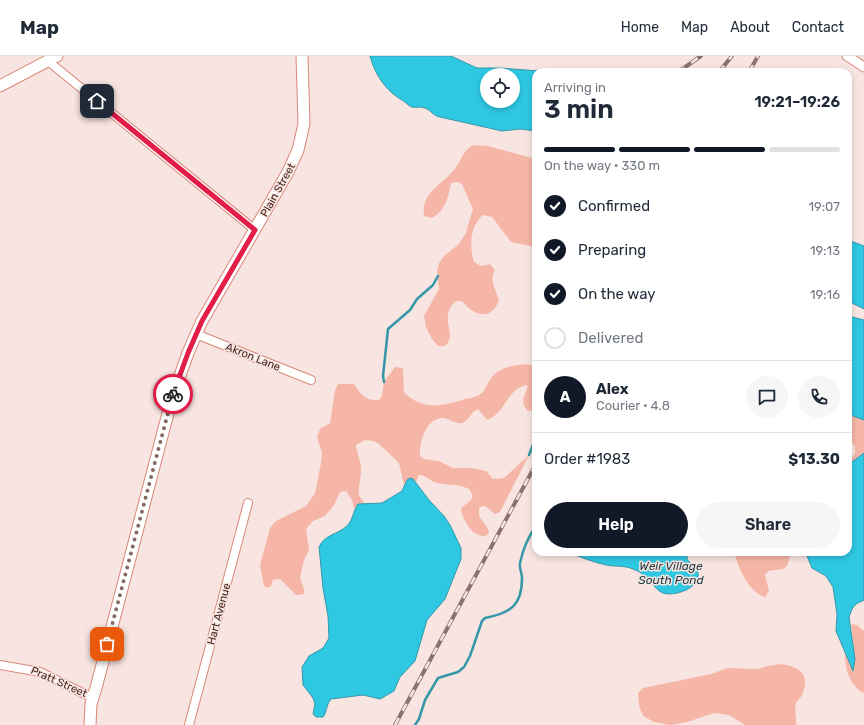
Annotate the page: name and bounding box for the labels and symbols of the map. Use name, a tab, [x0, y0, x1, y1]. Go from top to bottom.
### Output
pin	[80, 84, 114, 118]
street label: Plain Street	[258, 160, 298, 219]
street label: Akron Lane	[224, 340, 282, 374]
courier	[153, 374, 193, 414]
water label: Weir Village South Pond	[638, 559, 705, 587]
street label: Hart Avenue	[205, 582, 233, 646]
pin	[90, 627, 124, 661]
street label: Pratt Street	[29, 664, 90, 700]

